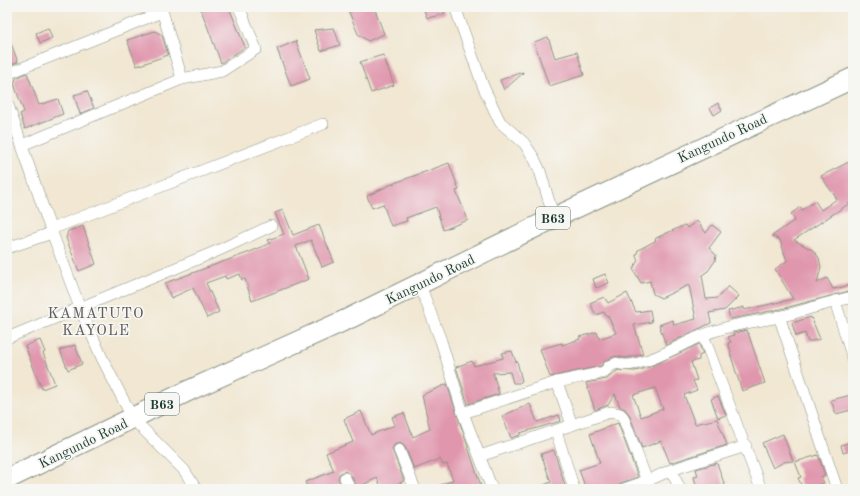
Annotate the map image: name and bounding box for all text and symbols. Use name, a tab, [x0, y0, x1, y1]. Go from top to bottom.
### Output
street label: Kangundo Road	[675, 112, 769, 166]
road number: B63	[536, 207, 570, 229]
street label: Kangundo Road	[384, 252, 477, 307]
district label: KAMATUTO KAYOLE	[47, 307, 145, 339]
road number: B63	[145, 393, 179, 415]
street label: Kangundo Road	[37, 416, 130, 471]

